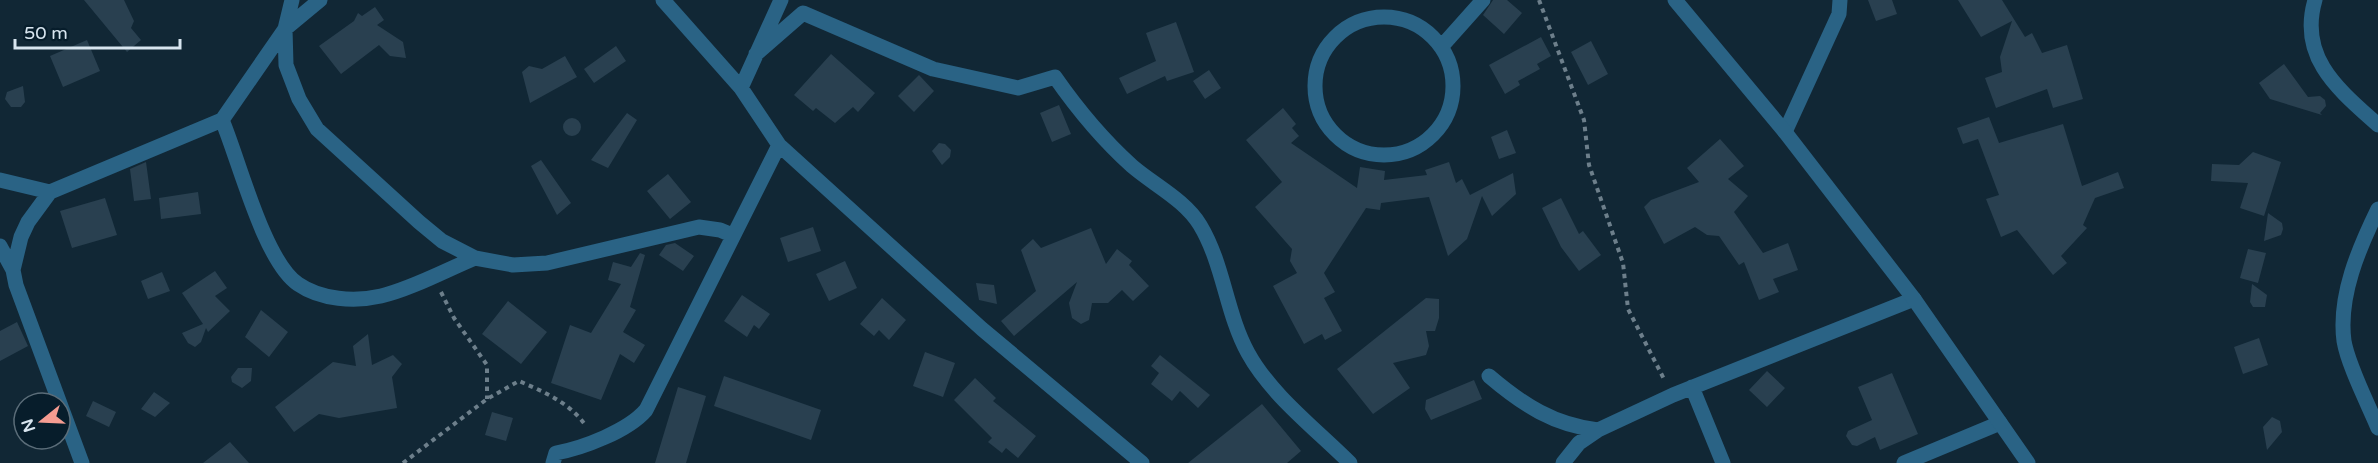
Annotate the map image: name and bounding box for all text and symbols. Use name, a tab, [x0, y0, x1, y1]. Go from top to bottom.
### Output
scale bar	[15, 12, 180, 50]
text: 50 m	[24, 22, 68, 44]
north arrow	[12, 391, 72, 451]
text: N	[17, 416, 40, 435]

